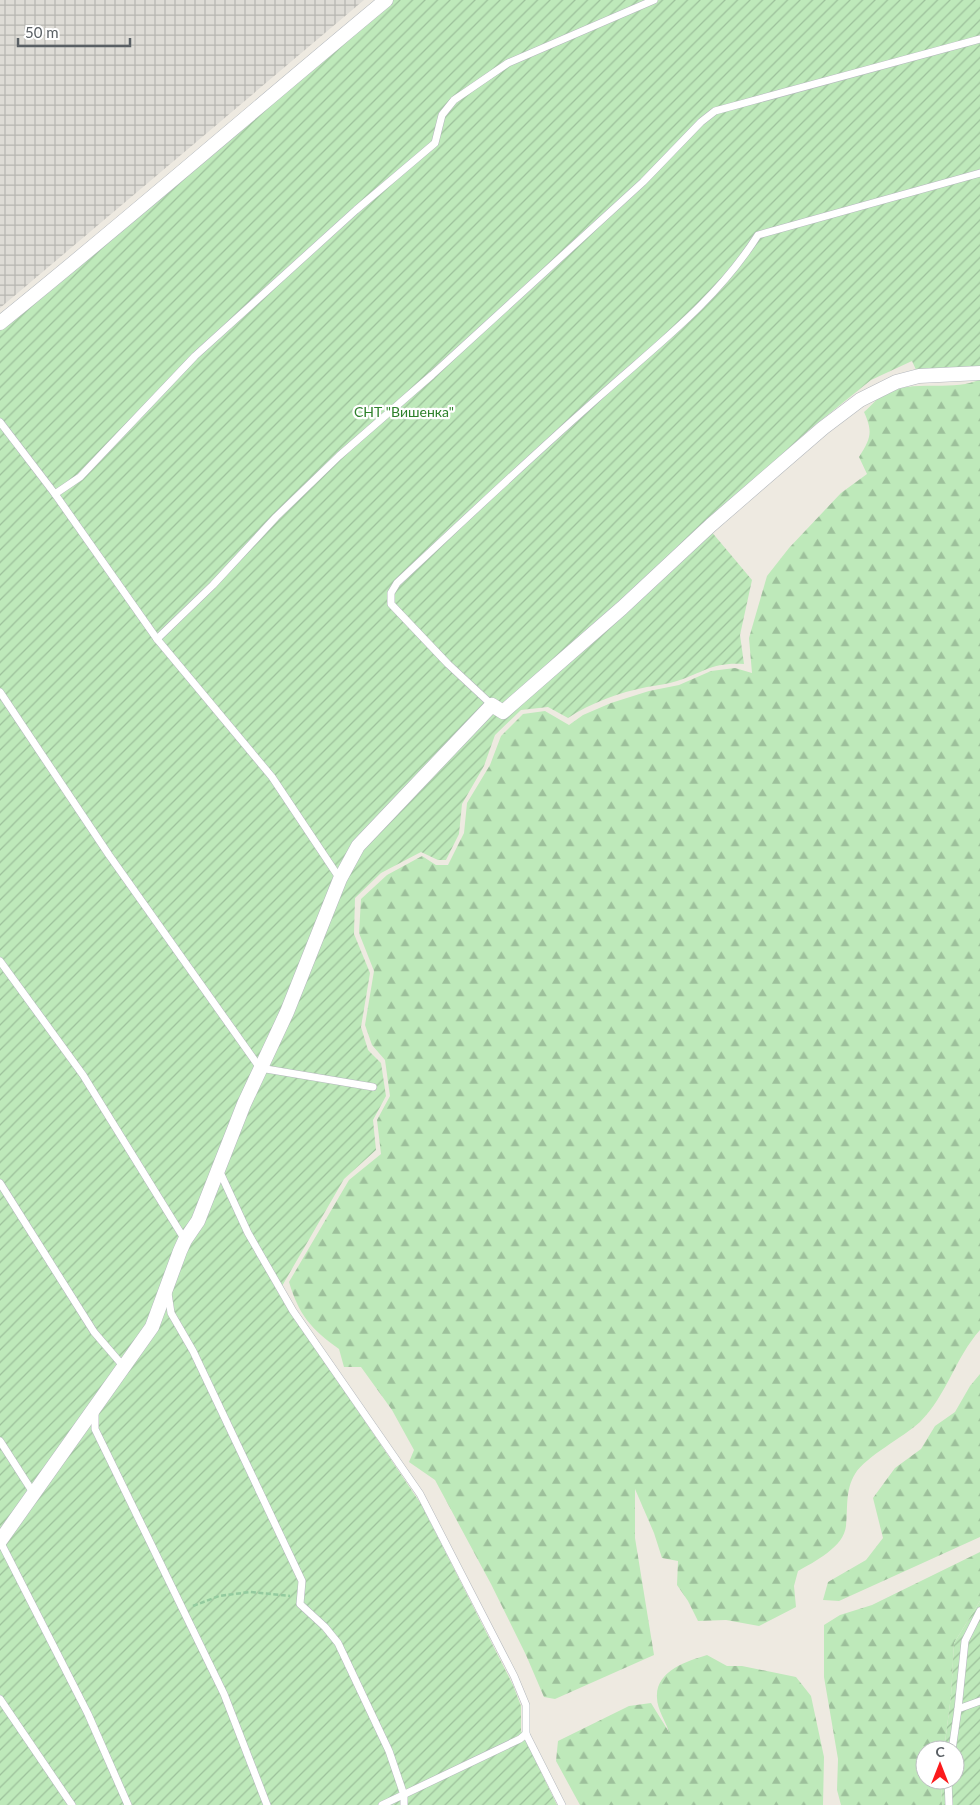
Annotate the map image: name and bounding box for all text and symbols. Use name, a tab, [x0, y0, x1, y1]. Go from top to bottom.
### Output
scale bar	[18, 15, 130, 47]
text: 50 m	[25, 23, 59, 41]
park label: СНТ "Вишенка"	[354, 403, 454, 420]
north arrow	[915, 1740, 965, 1790]
text: С	[935, 1743, 945, 1760]

